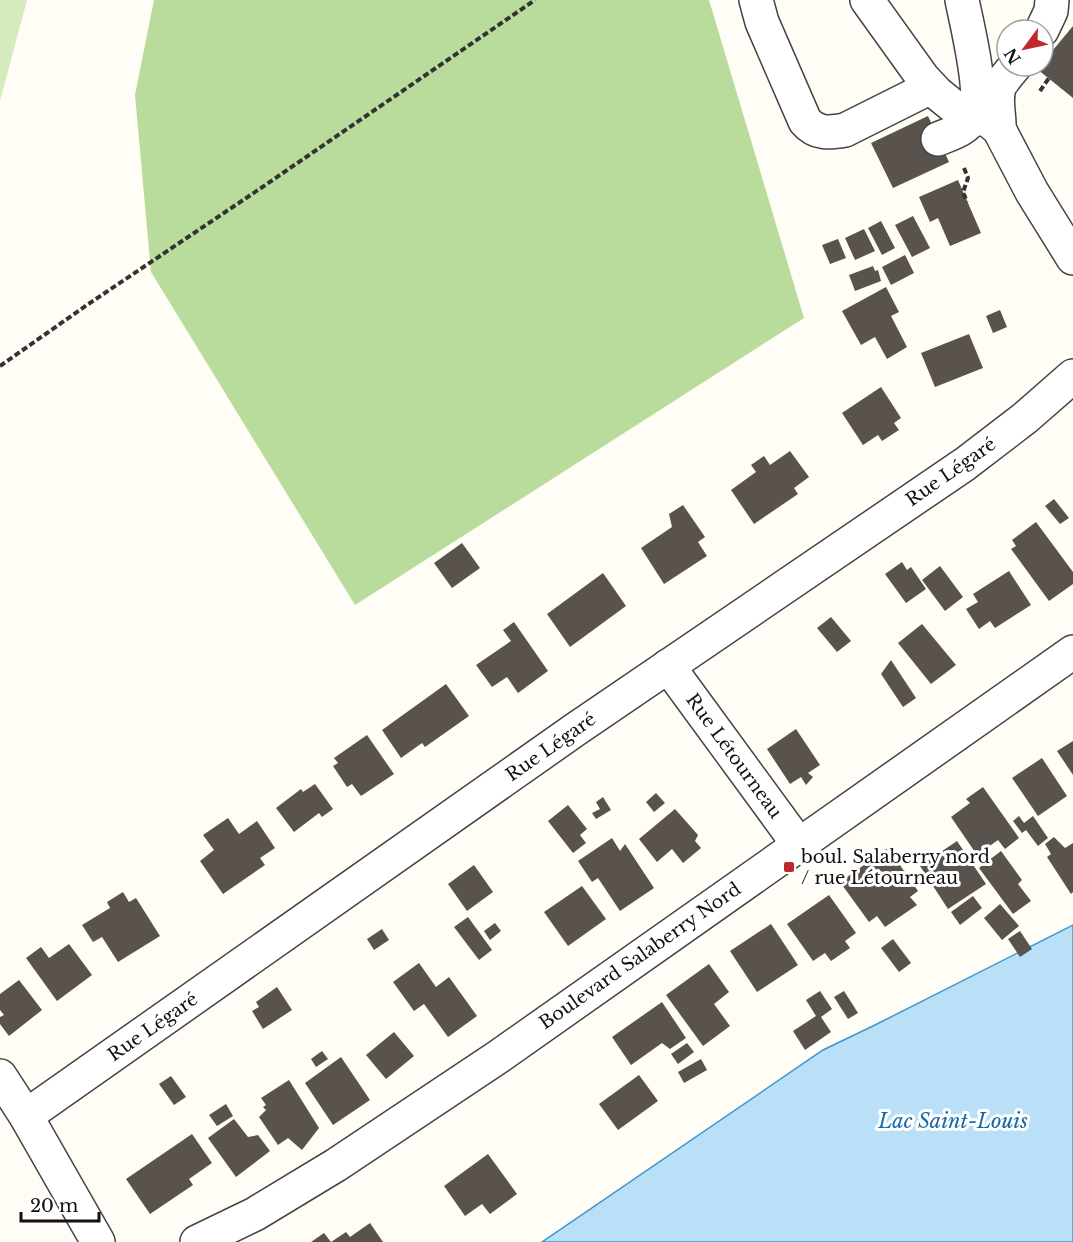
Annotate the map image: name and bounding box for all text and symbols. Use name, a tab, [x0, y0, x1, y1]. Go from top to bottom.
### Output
north arrow	[995, 18, 1055, 78]
text: N	[1000, 44, 1025, 68]
street label: Rue Légaré	[902, 433, 1000, 511]
street label: Rue Létourneau	[681, 689, 787, 823]
street label: Rue Légaré	[502, 708, 600, 786]
place label: boul. Salaberry nord / rue Létourneau	[800, 846, 990, 889]
marker: boul. Salaberry nord / rue Létourneau	[782, 860, 796, 874]
street label: Boulevard Salaberry Nord	[535, 878, 745, 1034]
street label: Rue Légaré	[104, 988, 202, 1066]
water label: Lac Saint-Louis	[877, 1109, 1028, 1133]
scale bar	[21, 1185, 99, 1223]
text: 20 m	[30, 1195, 78, 1217]

